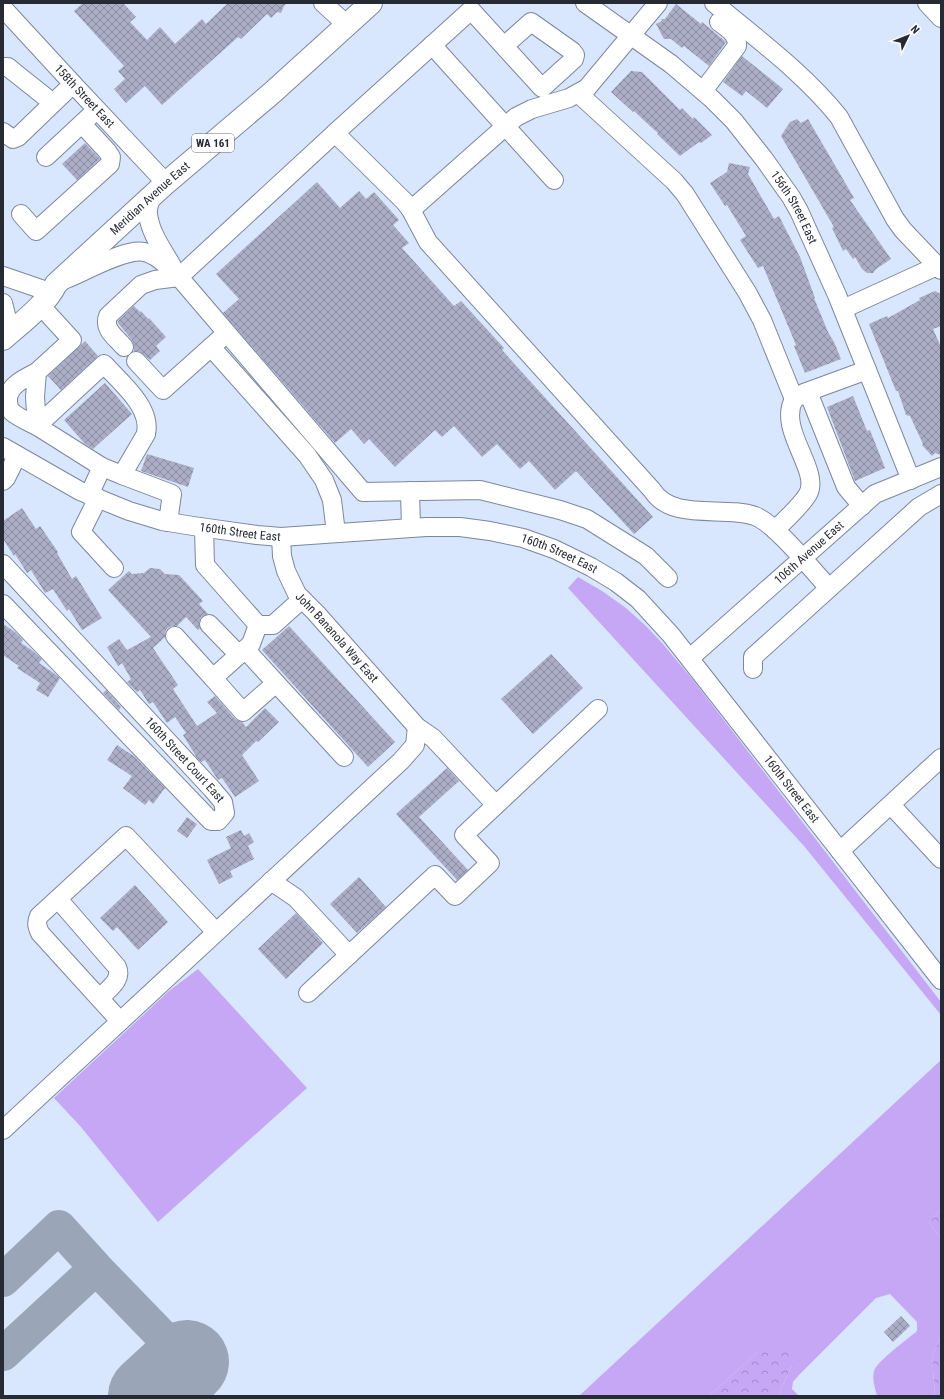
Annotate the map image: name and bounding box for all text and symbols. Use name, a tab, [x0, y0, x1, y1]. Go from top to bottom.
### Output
north arrow	[888, 16, 928, 56]
text: N	[908, 23, 922, 37]
street label: 158th Street East	[51, 62, 118, 131]
road number: WA 161	[192, 134, 234, 152]
street label: Meridian Avenue East	[107, 159, 193, 238]
street label: 156th Street East	[768, 168, 820, 246]
street label: 106th Avenue East	[771, 518, 847, 587]
street label: 160th Street East	[199, 520, 282, 544]
street label: 160th Street East	[519, 531, 600, 576]
street label: John Bananola Way East	[293, 590, 381, 686]
street label: 160th Street Court East	[142, 714, 227, 805]
street label: 160th Street East	[761, 753, 822, 826]

